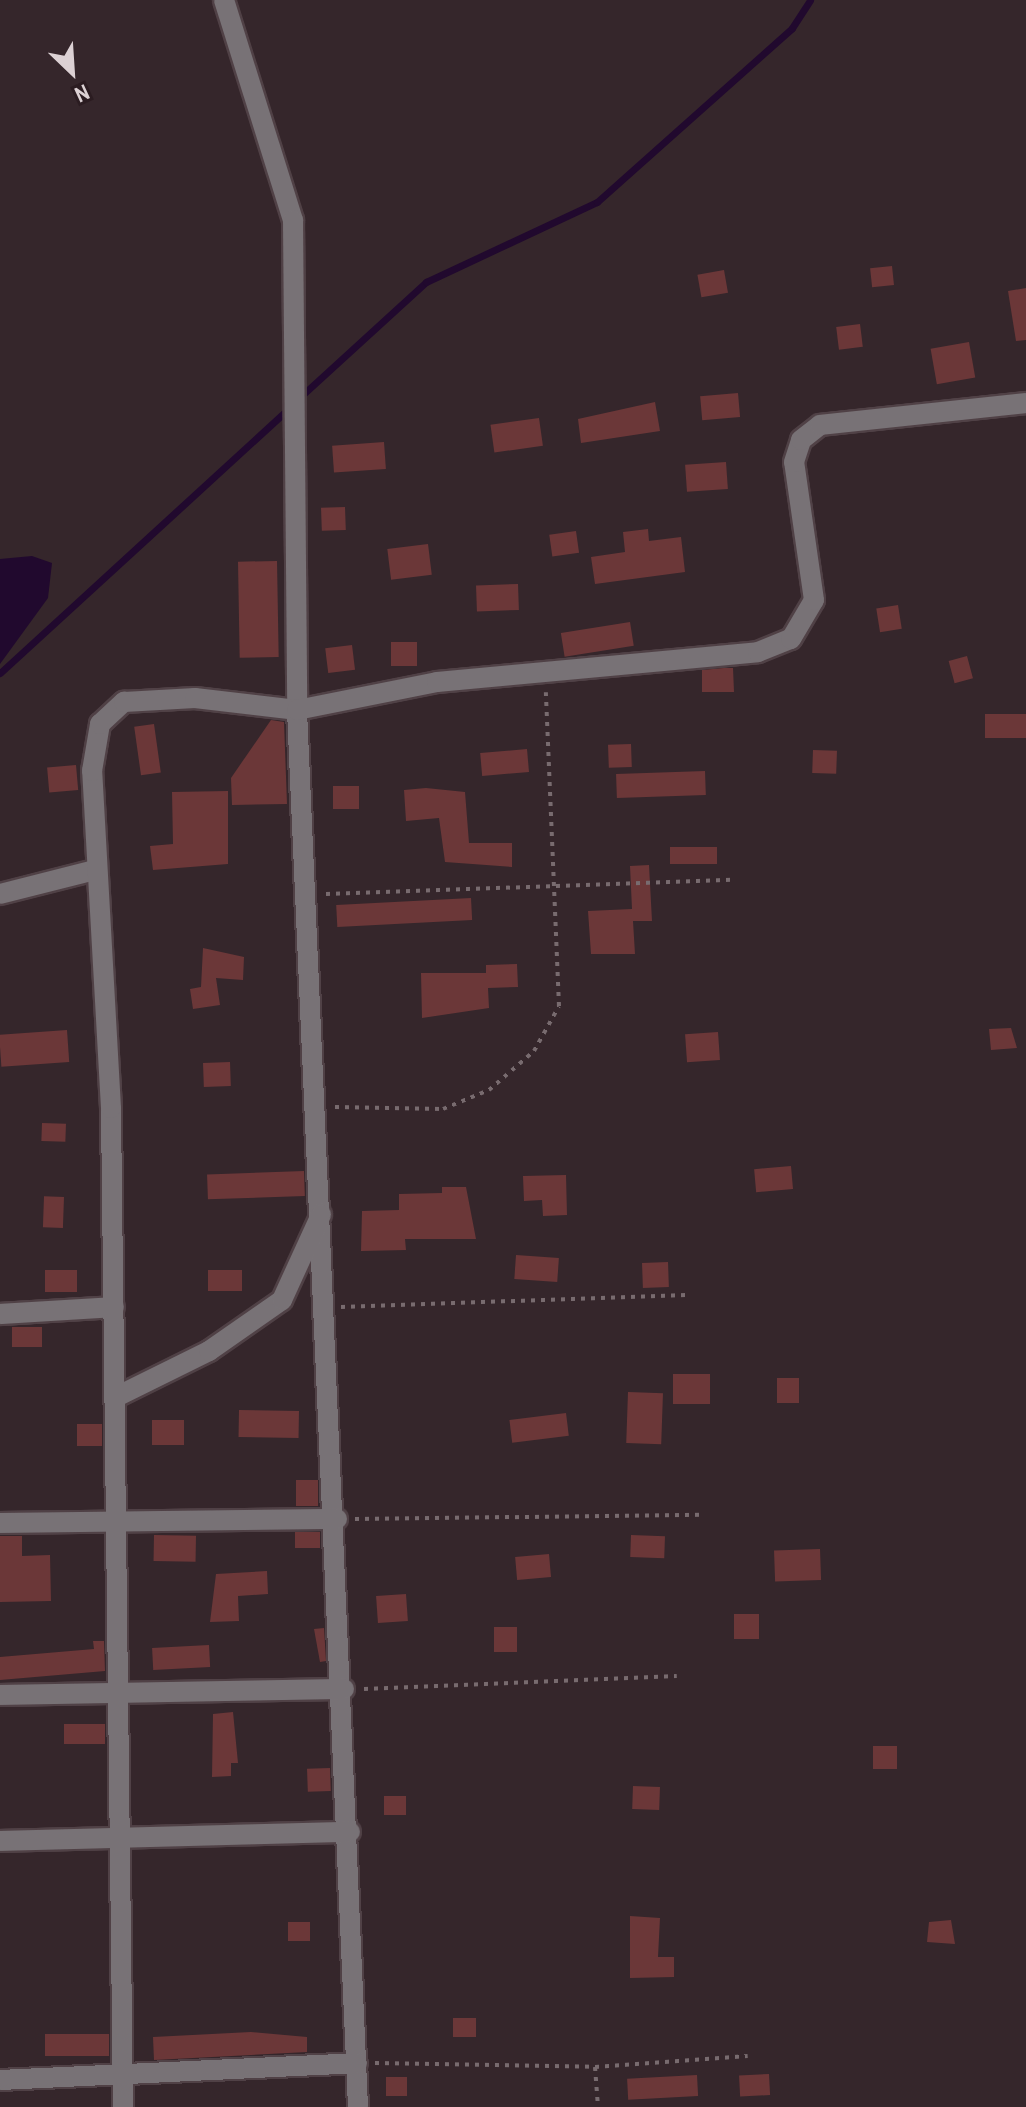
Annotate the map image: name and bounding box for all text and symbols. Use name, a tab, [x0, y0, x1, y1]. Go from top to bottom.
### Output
north arrow	[32, 32, 112, 112]
text: N	[70, 77, 94, 110]

